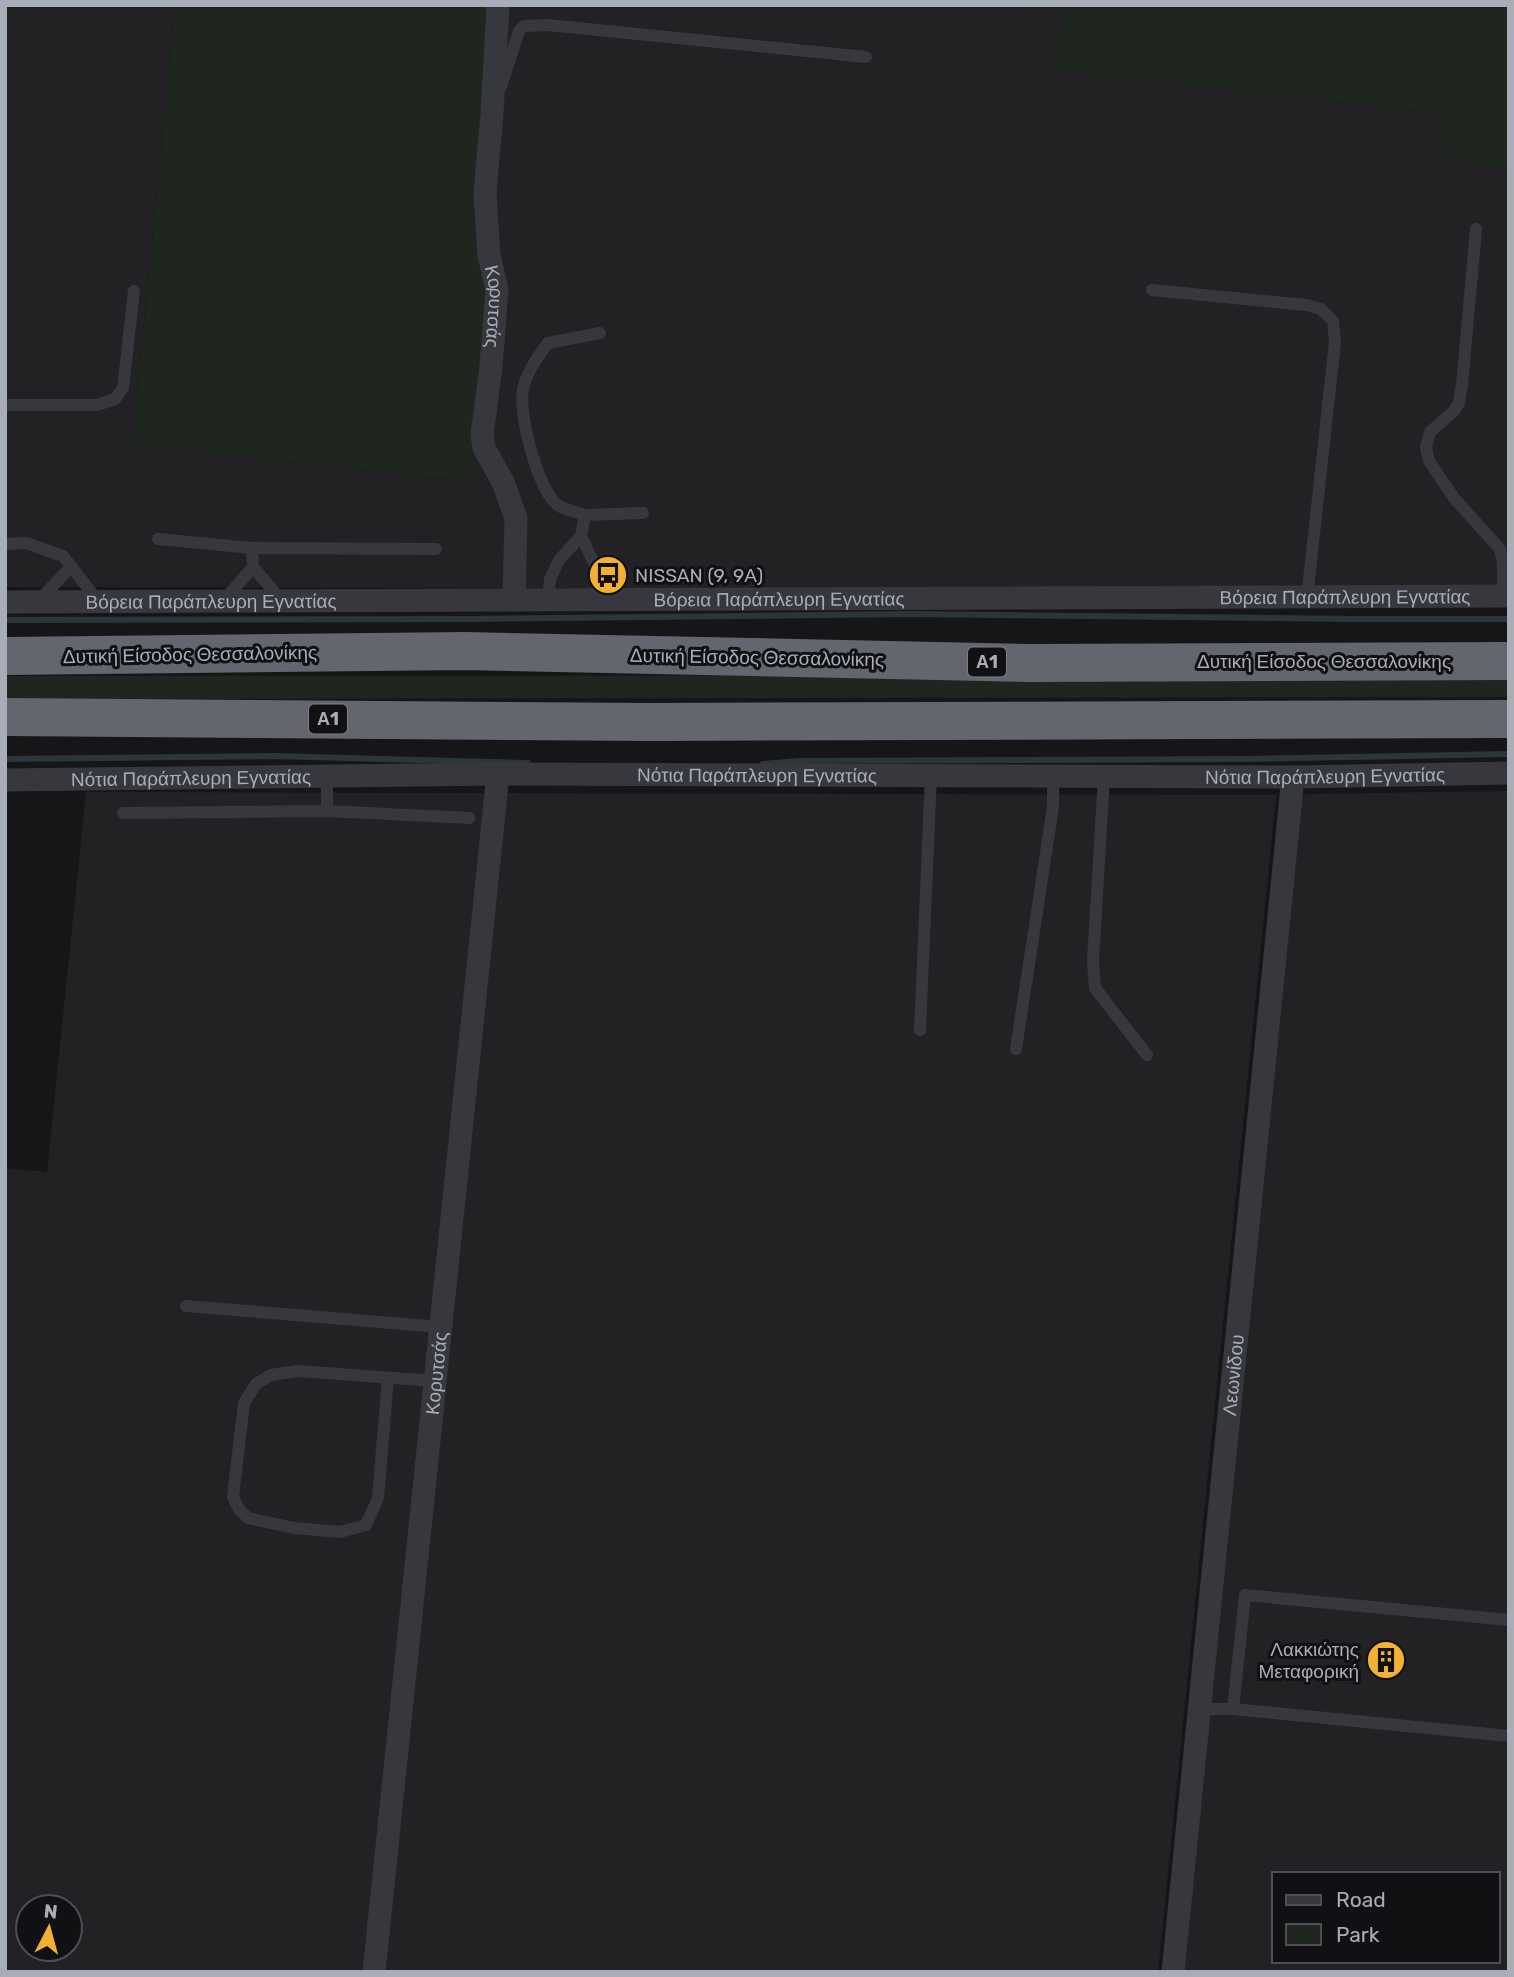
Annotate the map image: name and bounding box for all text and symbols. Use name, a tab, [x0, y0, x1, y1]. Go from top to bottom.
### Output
street label: Κορυτσάς	[480, 263, 508, 349]
bus stop icon: NISSAN (9, 9Α)	[587, 554, 629, 596]
place label: NISSAN (9, 9Α)	[635, 564, 763, 587]
street label: Βόρεια Παράπλευρη Εγνατίας	[1219, 585, 1471, 609]
street label: Βόρεια Παράπλευρη Εγνατίας	[653, 587, 905, 611]
street label: Βόρεια Παράπλευρη Εγνατίας	[85, 590, 337, 614]
street label: Δυτική Είσοδος Θεσσαλονίκης	[63, 641, 317, 668]
street label: Δυτική Είσοδος Θεσσαλονίκης	[630, 644, 884, 671]
road number: Α1	[968, 648, 1006, 676]
street label: Δυτική Είσοδος Θεσσαλονίκης	[1197, 650, 1451, 673]
road number: Α1	[309, 704, 347, 734]
street label: Νότια Παράπλευρη Εγνατίας	[1205, 763, 1445, 789]
street label: Νότια Παράπλευρη Εγνατίας	[637, 764, 877, 787]
street label: Νότια Παράπλευρη Εγνατίας	[71, 765, 311, 791]
street label: Κορυτσάς	[421, 1331, 452, 1416]
street label: Λεωνίδου	[1218, 1333, 1249, 1417]
place label: Λακκιώτης Μεταφορική	[1258, 1638, 1359, 1683]
building icon: Λακκιώτης Μεταφορική	[1365, 1639, 1407, 1681]
legend	[1272, 1872, 1500, 1963]
text: Road	[1336, 1887, 1386, 1912]
north arrow	[14, 1893, 84, 1963]
text: N	[43, 1899, 59, 1924]
text: Park	[1336, 1922, 1380, 1947]

